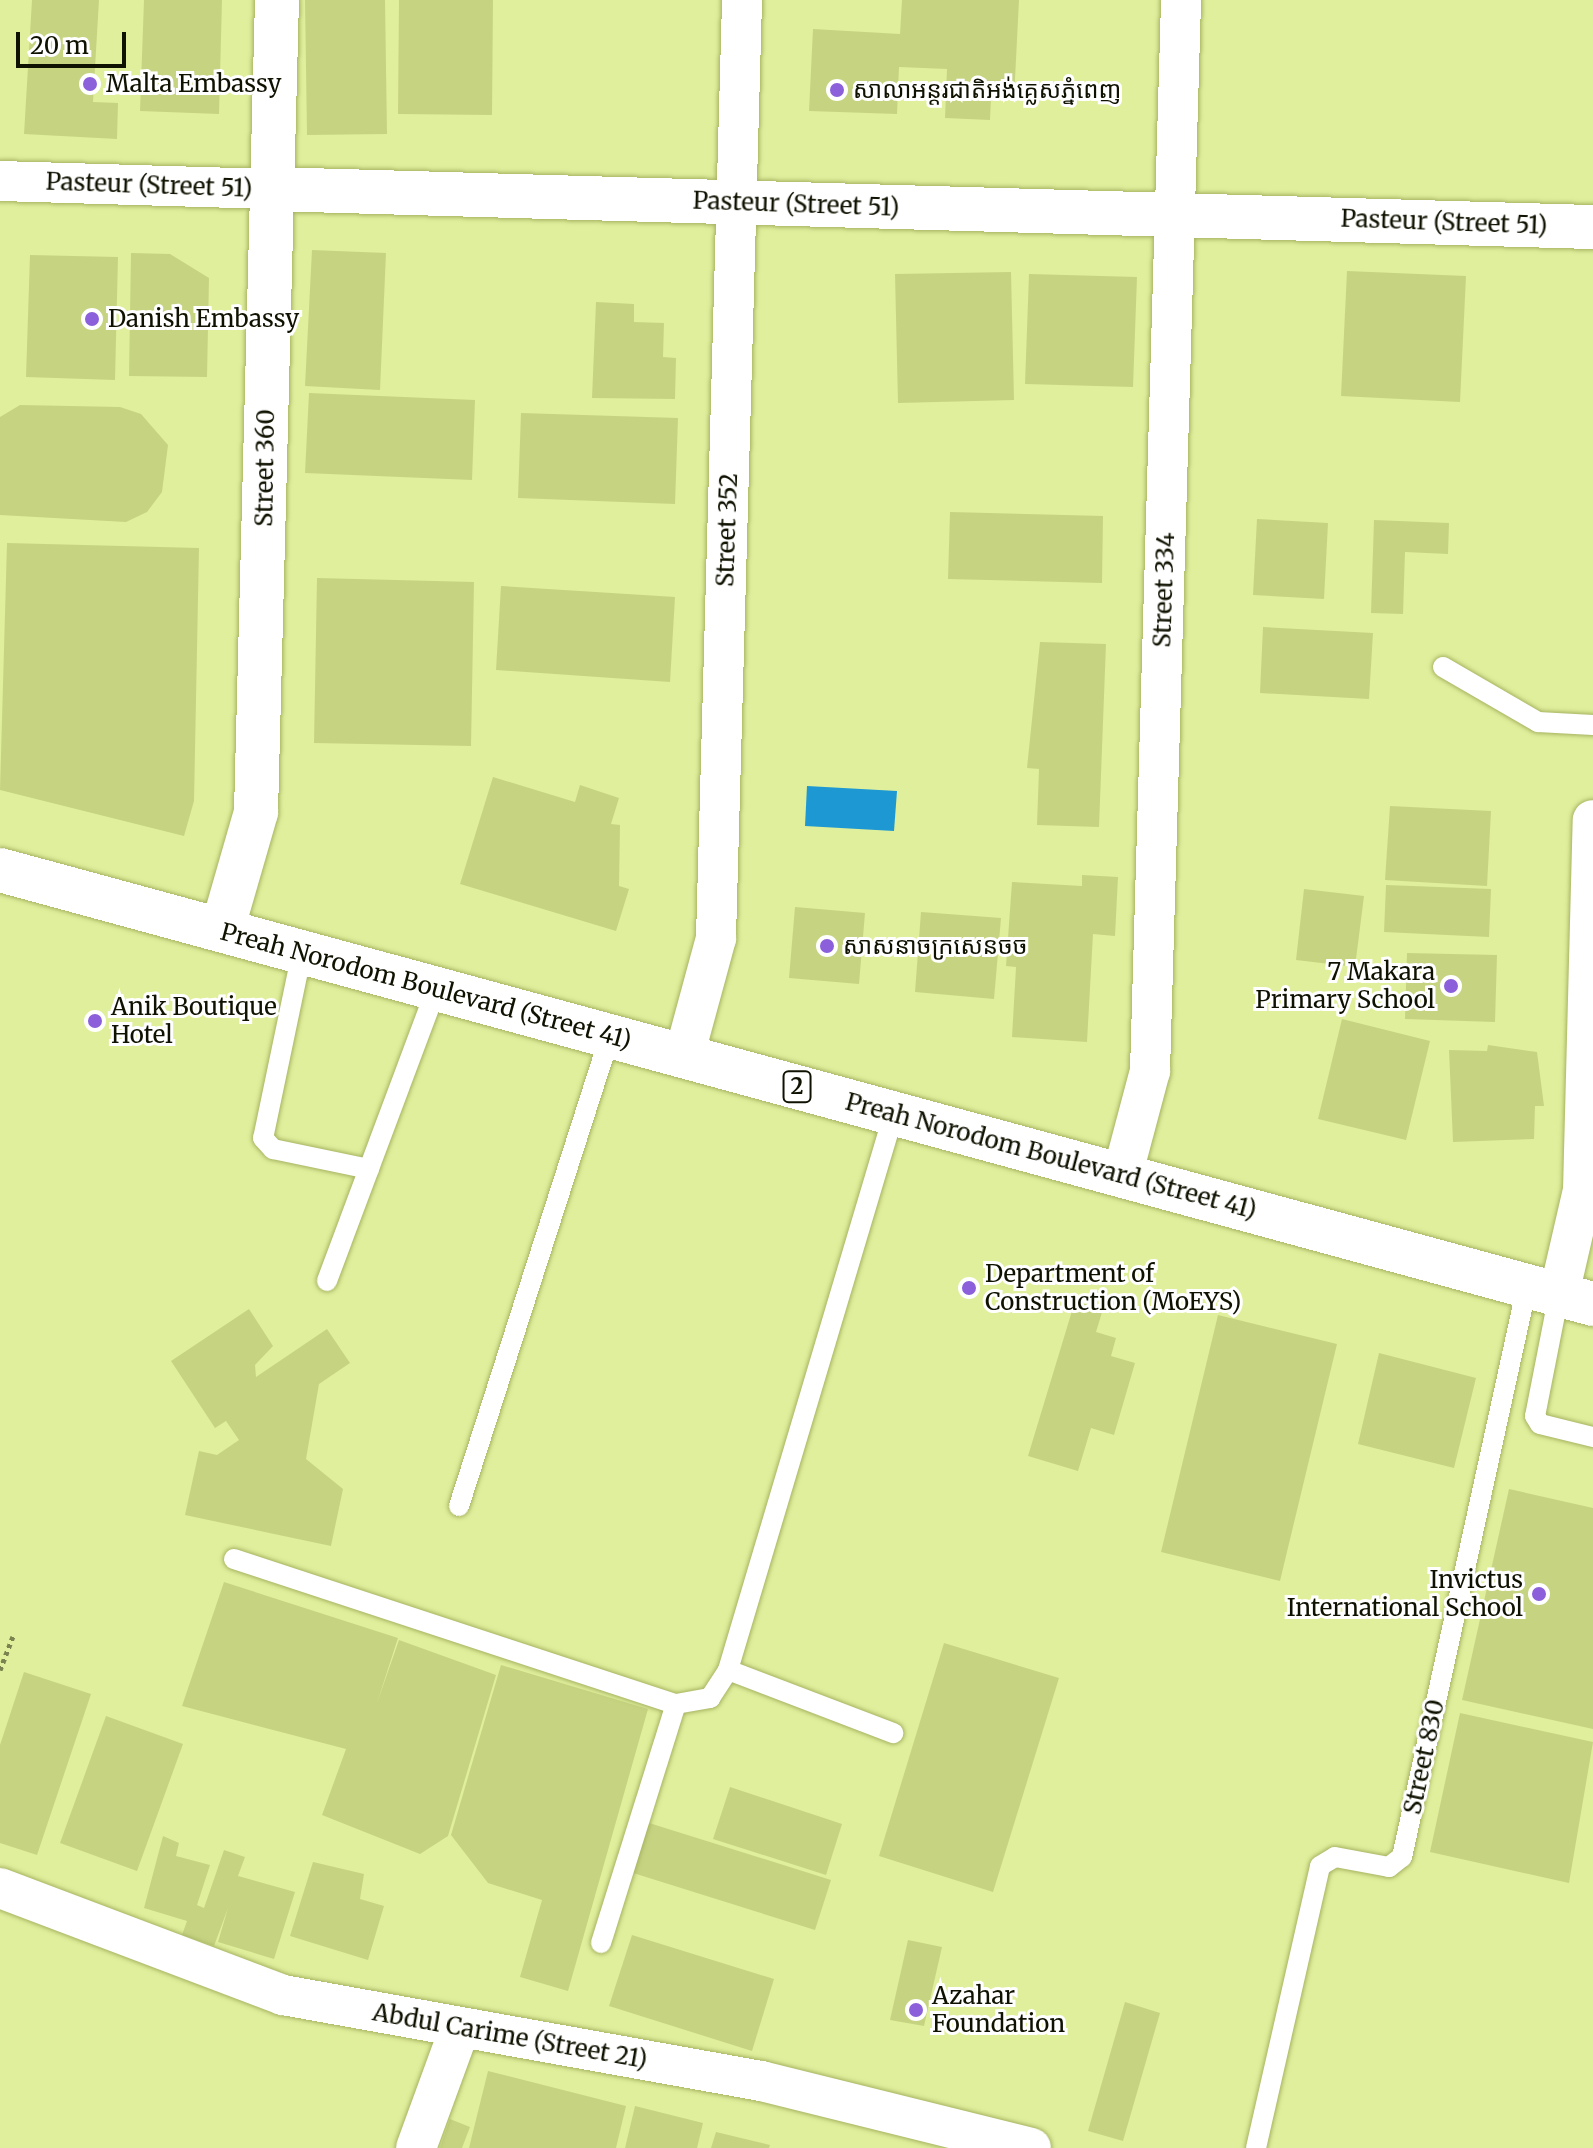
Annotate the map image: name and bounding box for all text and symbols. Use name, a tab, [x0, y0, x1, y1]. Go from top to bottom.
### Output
scale bar	[20, 16, 130, 66]
text: 20 m	[30, 30, 89, 61]
place label: Malta Embassy	[106, 70, 282, 98]
marker: Malta Embassy	[81, 75, 99, 93]
place label: សាលាអន្តរជាតិអង់គ្លេសភ្នំពេញ	[853, 76, 1121, 104]
marker: សាលាអន្តរជាតិអង់គ្លេសភ្នំពេញ	[828, 81, 846, 99]
street label: Pasteur (Street 51)	[45, 167, 253, 203]
street label: Pasteur (Street 51)	[692, 186, 900, 222]
street label: Pasteur (Street 51)	[1340, 204, 1548, 240]
place label: Danish Embassy	[108, 305, 299, 333]
marker: Danish Embassy	[83, 310, 101, 328]
street label: Street 360	[250, 409, 280, 527]
street label: Street 352	[711, 473, 743, 587]
street label: Street 334	[1148, 532, 1180, 648]
street label: Preah Norodom Boulevard (Street 41)	[217, 917, 635, 1055]
place label: សាសនាចក្រសេនចច	[843, 932, 1027, 960]
marker: សាសនាចក្រសេនចច	[818, 937, 836, 955]
place label: 7 Makara Primary School	[1255, 958, 1435, 1014]
marker: 7 Makara Primary School	[1442, 977, 1460, 995]
place label: Anik Boutique Hotel	[111, 993, 277, 1049]
marker: Anik Boutique Hotel	[86, 1012, 104, 1030]
road number: 2	[781, 1069, 813, 1105]
street label: Preah Norodom Boulevard (Street 41)	[842, 1087, 1260, 1225]
place label: Department of Construction (MoEYS)	[985, 1260, 1241, 1316]
marker: Department of Construction (MoEYS)	[960, 1279, 978, 1297]
place label: Invictus International School	[1287, 1566, 1523, 1622]
marker: Invictus International School	[1530, 1585, 1548, 1603]
street label: Street 830	[1398, 1697, 1450, 1817]
place label: Azahar Foundation	[932, 1982, 1065, 2038]
street label: Abdul Carime (Street 21)	[370, 1998, 650, 2074]
marker: Azahar Foundation	[907, 2001, 925, 2019]

